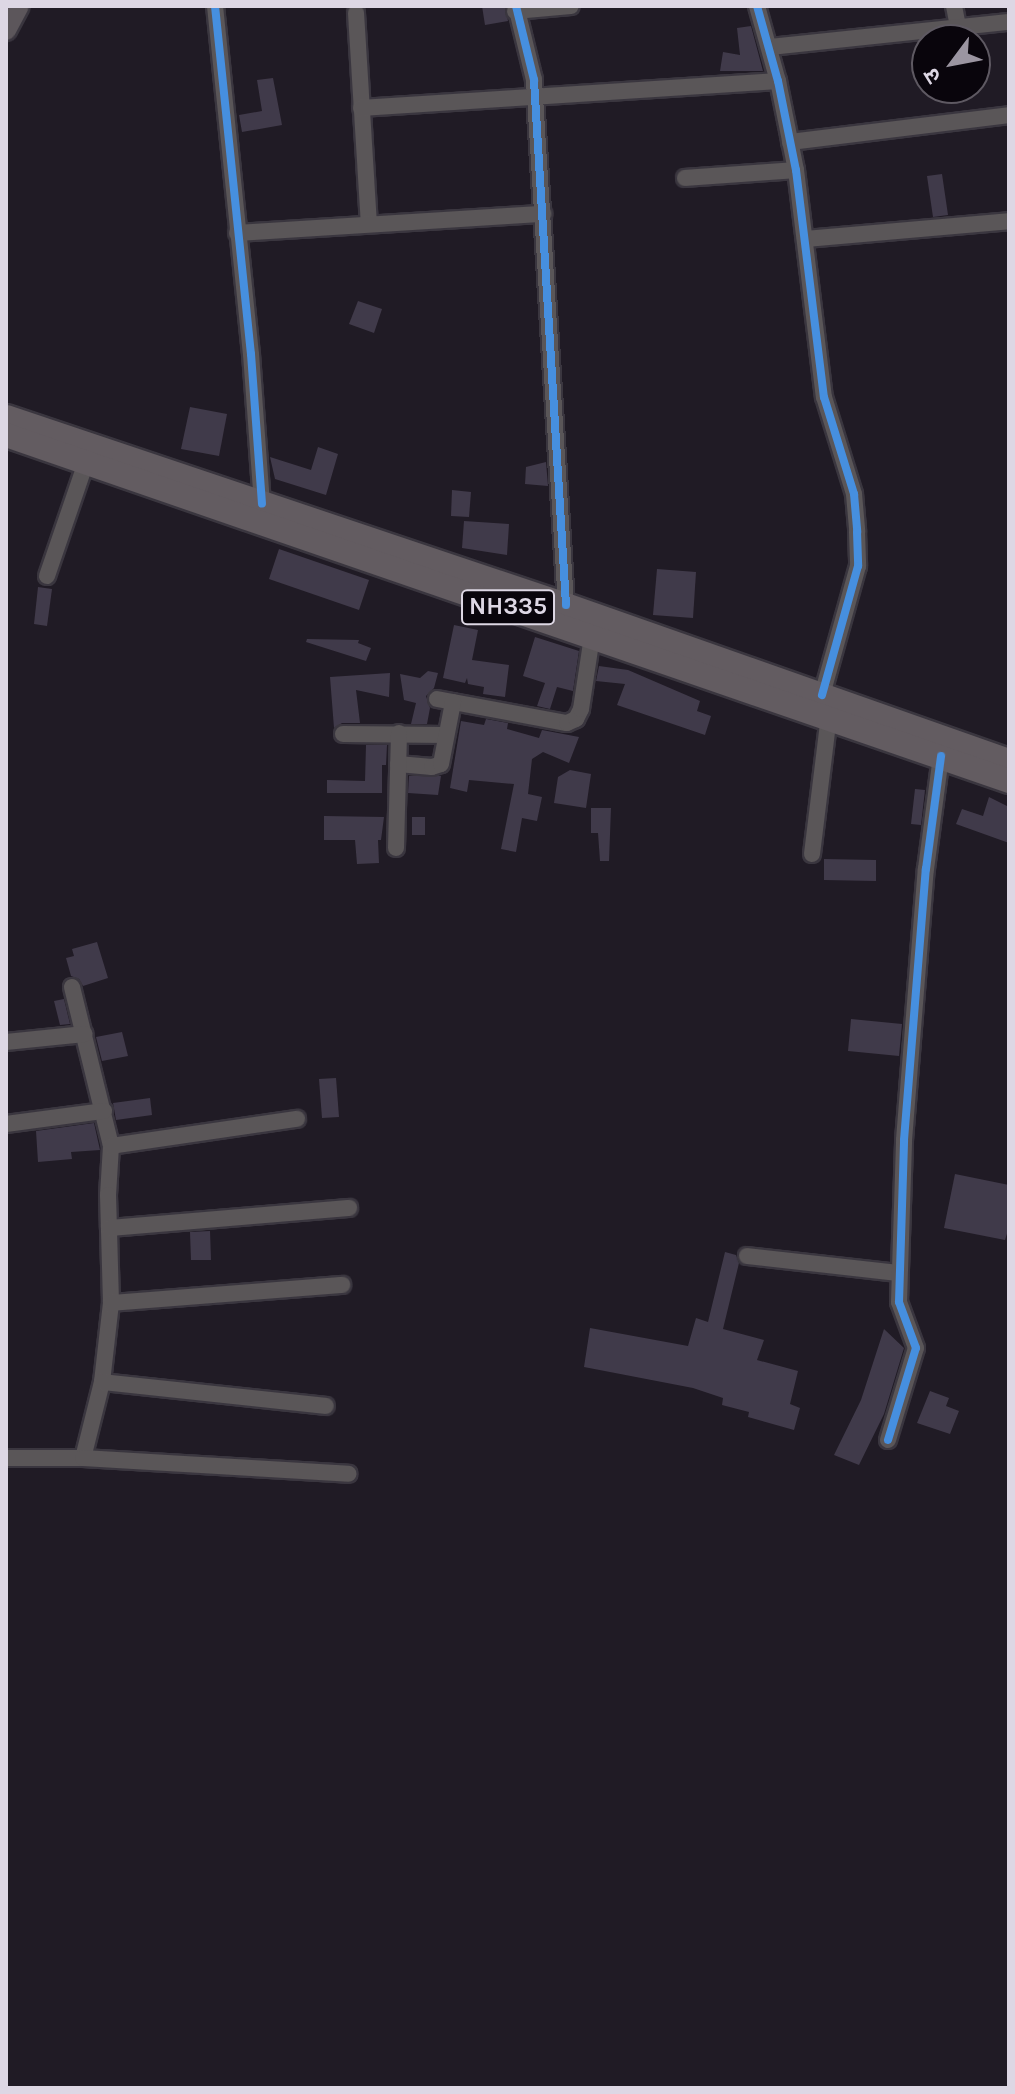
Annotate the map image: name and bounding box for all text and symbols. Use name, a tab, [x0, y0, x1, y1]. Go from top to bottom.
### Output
north arrow	[911, 24, 991, 104]
text: उ	[918, 63, 947, 88]
road number: NH335	[460, 587, 556, 627]

